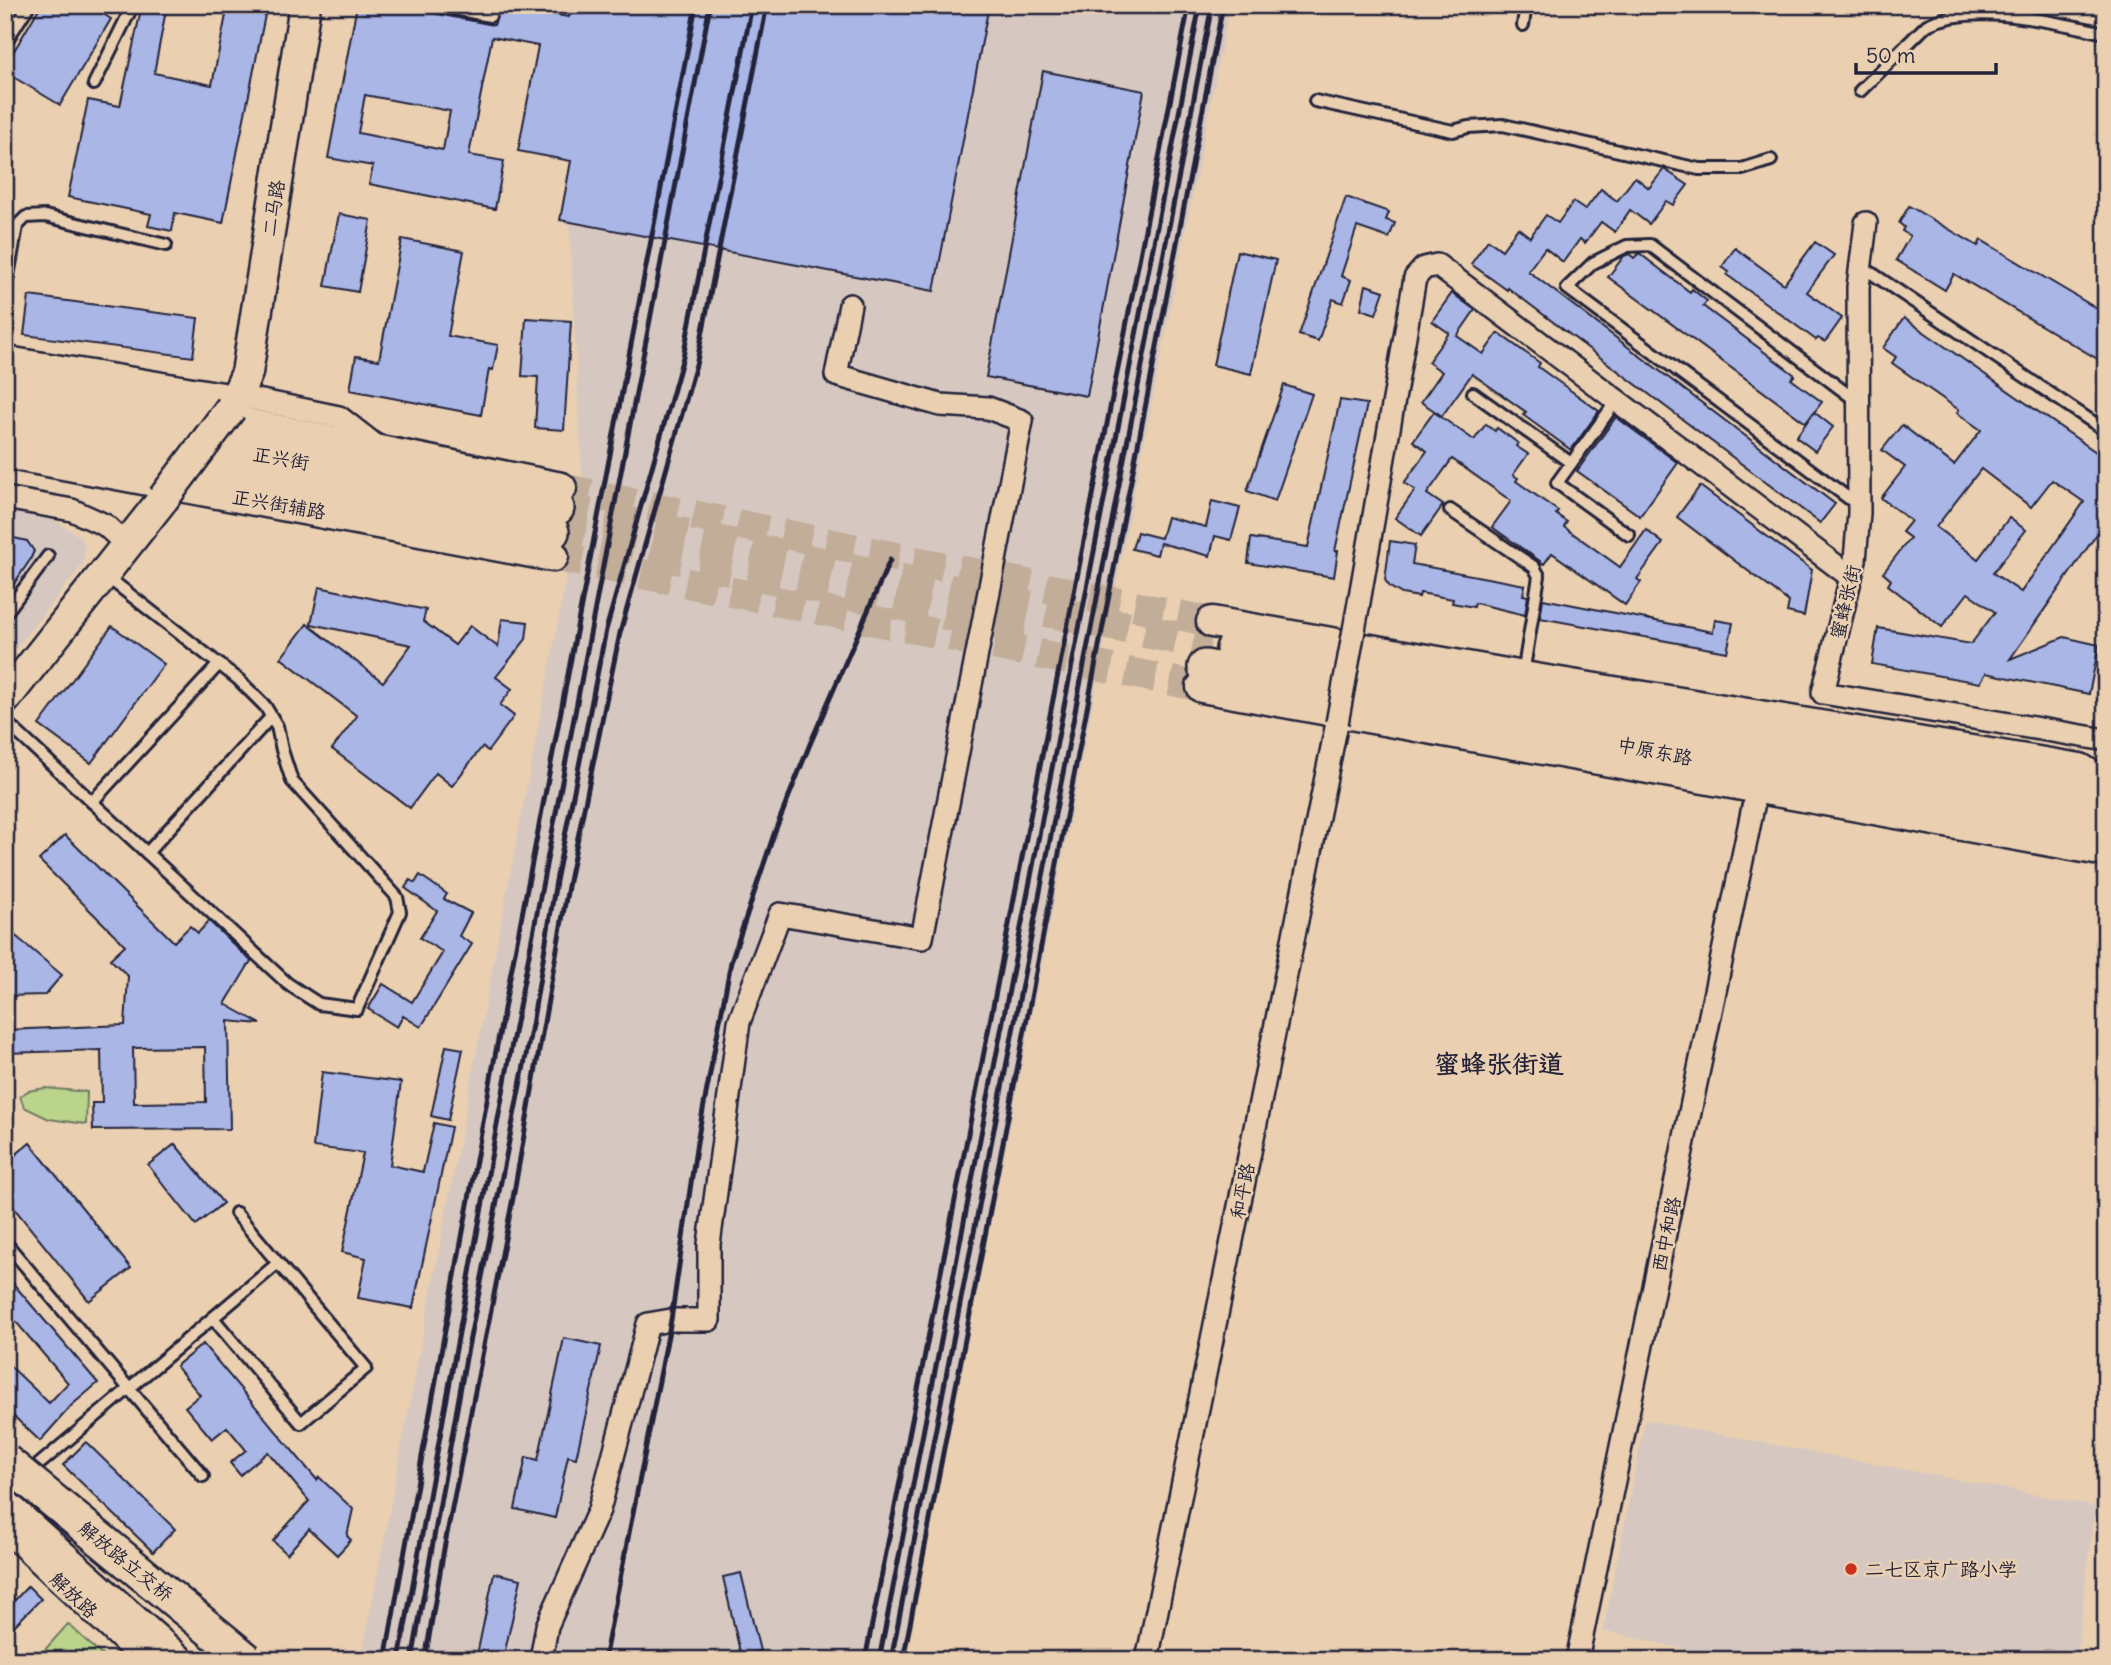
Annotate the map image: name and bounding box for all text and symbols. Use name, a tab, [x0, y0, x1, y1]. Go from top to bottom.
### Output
scale bar	[1856, 32, 1996, 76]
text: 50 m	[1866, 42, 1915, 69]
street label: 二马路	[257, 178, 289, 238]
street label: 正兴街	[251, 441, 311, 475]
street label: 正兴街辅路	[230, 484, 328, 524]
street label: 蜜蜂张街	[1825, 562, 1865, 642]
street label: 中原东路	[1615, 732, 1695, 770]
district label: 蜜蜂张街道	[1434, 1047, 1564, 1080]
street label: 和平路	[1225, 1161, 1259, 1221]
street label: 西中和路	[1646, 1194, 1686, 1274]
street label: 解放路立交桥	[75, 1516, 177, 1606]
place label: 二七区京广路小学	[1865, 1557, 2017, 1581]
marker: 二七区京广路小学	[1843, 1561, 1859, 1577]
street label: 解放路	[45, 1567, 103, 1623]

